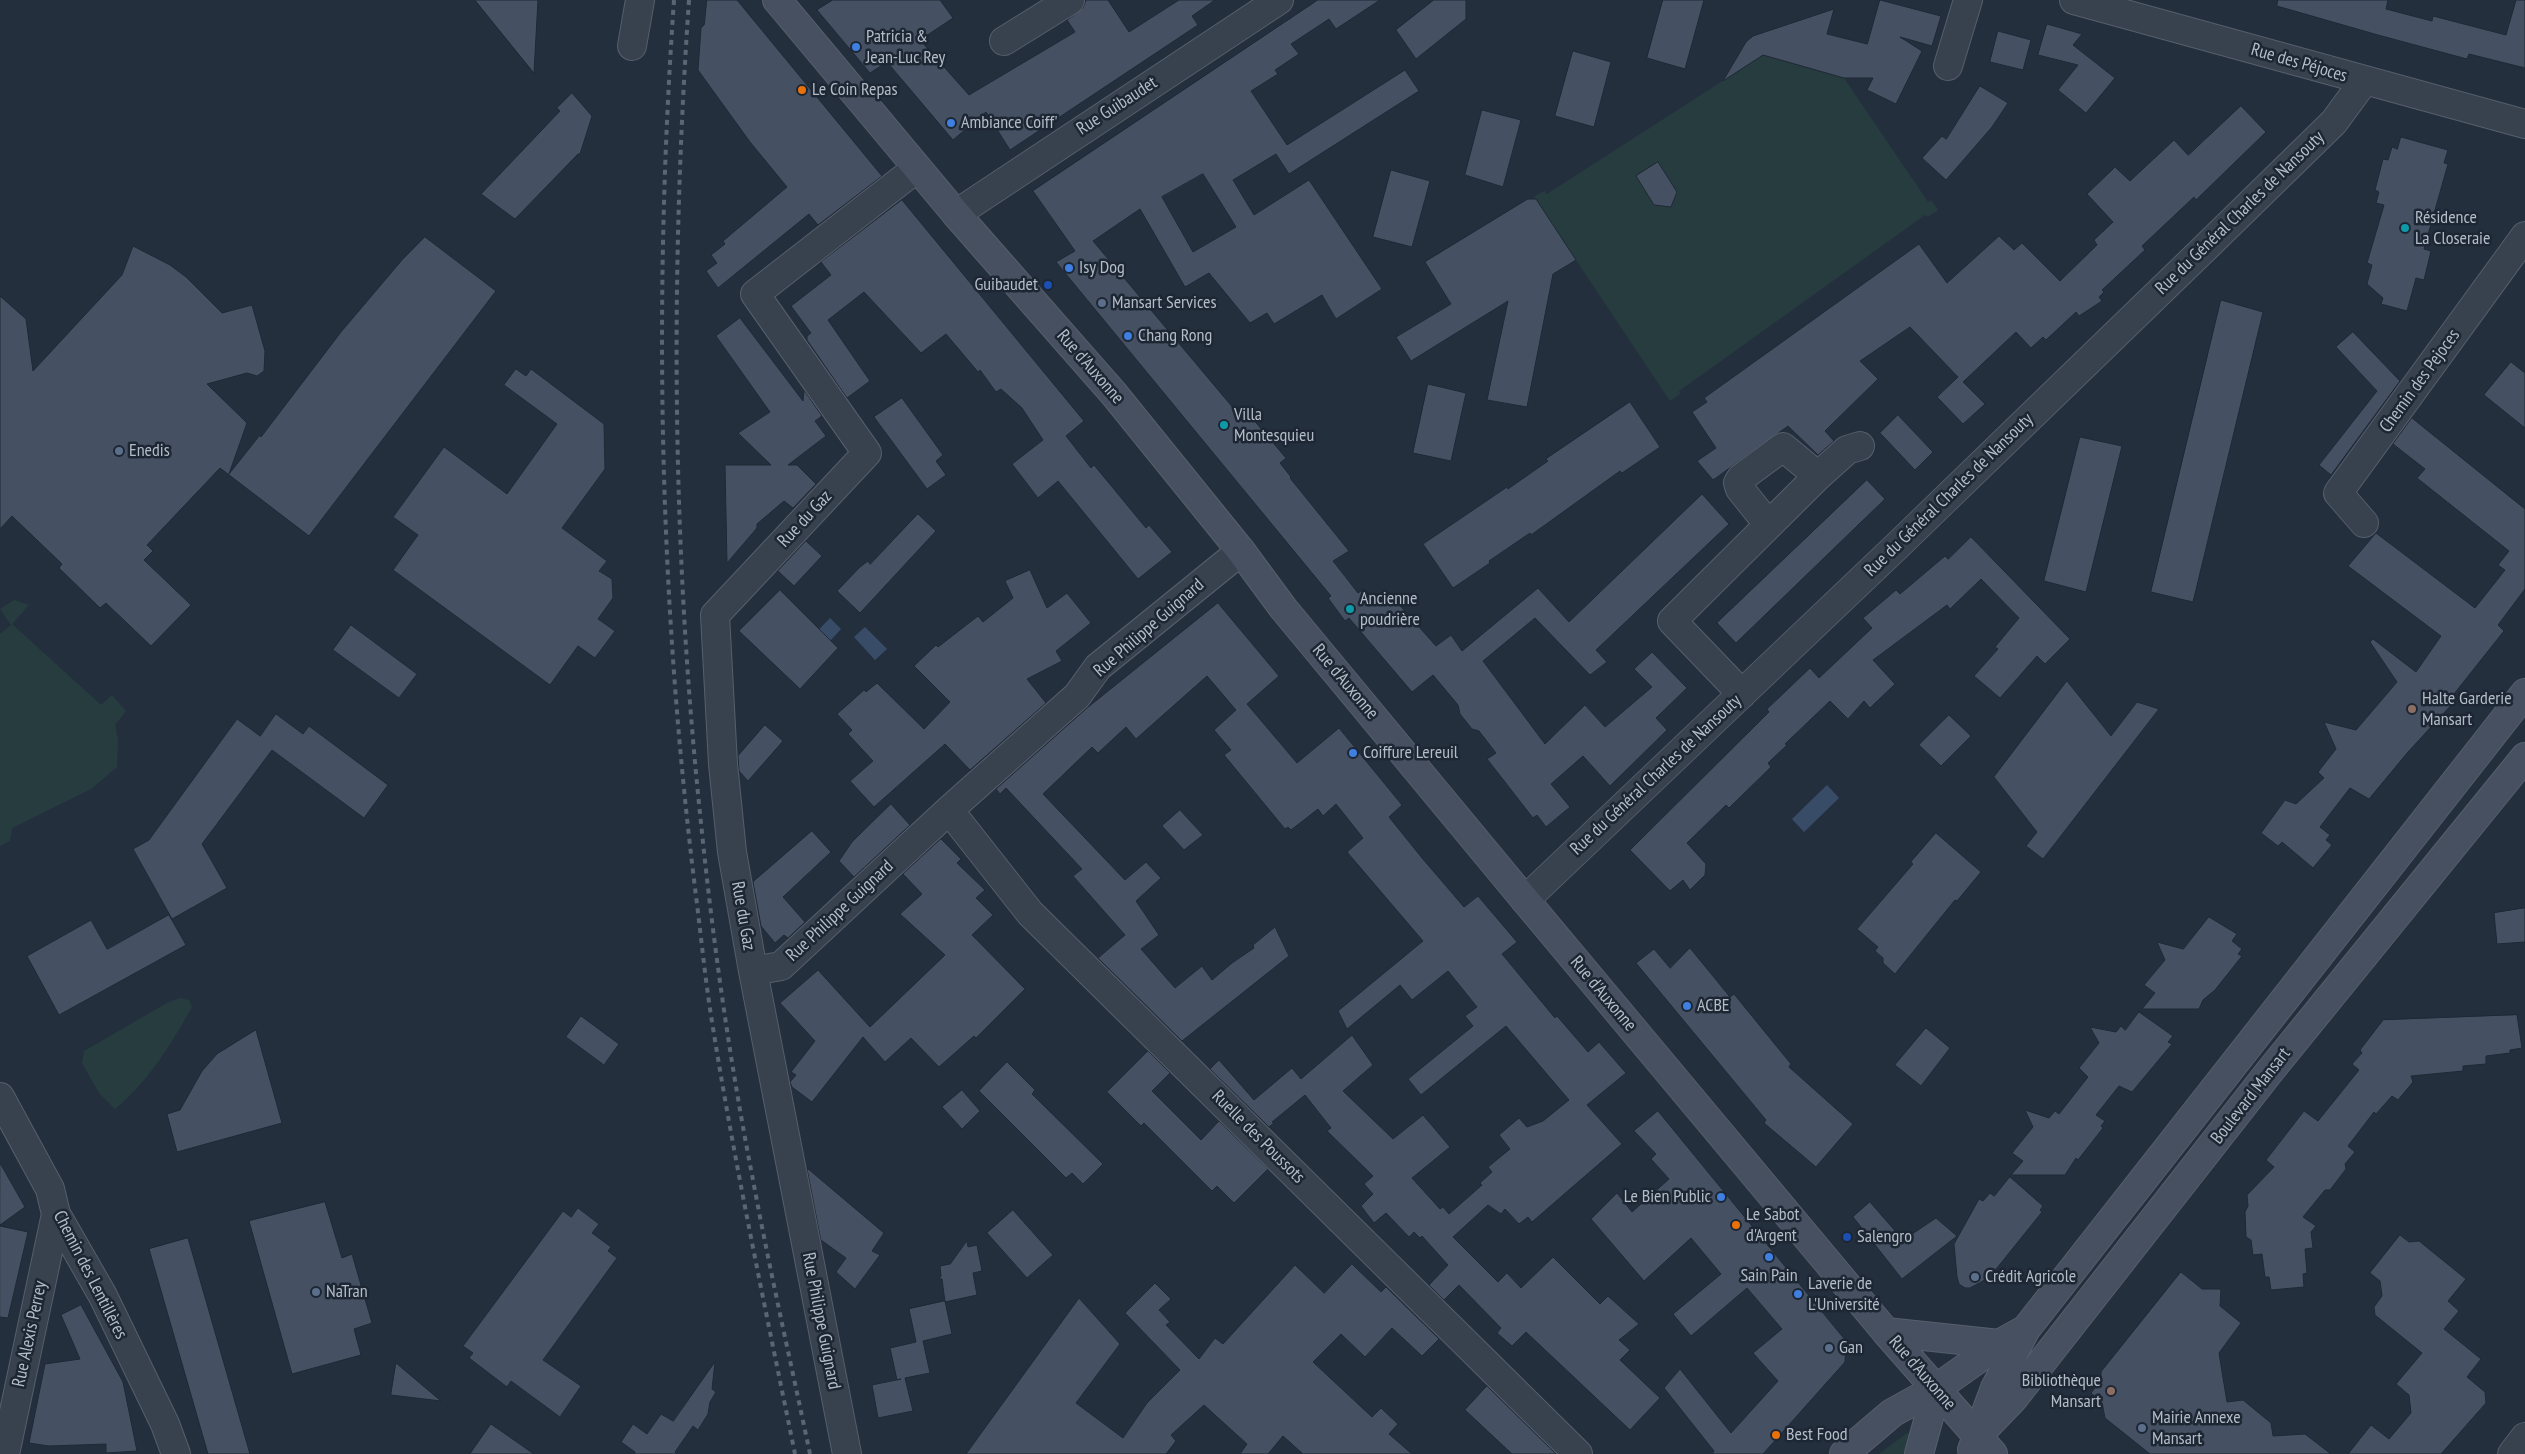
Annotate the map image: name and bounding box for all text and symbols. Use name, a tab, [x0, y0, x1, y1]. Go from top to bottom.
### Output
place label: Patricia & Jean-Luc Rey	[866, 26, 945, 68]
street label: Rue des Péjoces	[2248, 39, 2350, 87]
marker: Patricia & Jean-Luc Rey	[850, 41, 862, 53]
street label: Rue Guibaudet	[1073, 72, 1161, 140]
place label: Le Coin Repas	[812, 79, 898, 101]
marker: Le Coin Repas	[796, 84, 808, 96]
place label: Ambiance Coiff'	[961, 112, 1057, 134]
marker: Ambiance Coiff'	[945, 117, 957, 129]
street label: Rue du Général Charles de Nansouty	[2151, 127, 2329, 299]
place label: Résidence La Closeraie	[2415, 207, 2490, 250]
marker: Résidence La Closeraie	[2399, 222, 2411, 234]
place label: Isy Dog	[1079, 257, 1125, 279]
marker: Isy Dog	[1063, 262, 1075, 274]
place label: Guibaudet	[974, 274, 1038, 296]
marker: Guibaudet	[1042, 279, 1054, 291]
place label: Mansart Services	[1112, 292, 1217, 314]
marker: Mansart Services	[1096, 297, 1108, 309]
street label: Rue d'Auxonne	[1052, 325, 1128, 409]
place label: Chang Rong	[1138, 325, 1212, 347]
street label: Chemin des Pejoces	[2375, 325, 2465, 437]
marker: Chang Rong	[1122, 330, 1134, 342]
place label: Villa Montesquieu	[1234, 404, 1314, 446]
street label: Rue du Général Charles de Nansouty	[1860, 409, 2038, 581]
marker: Villa Montesquieu	[1218, 419, 1230, 431]
place label: Enedis	[129, 440, 170, 462]
marker: Enedis	[113, 445, 125, 457]
street label: Rue du Gaz	[773, 486, 837, 552]
street label: Rue Philippe Guignard	[1090, 574, 1208, 682]
place label: Ancienne poudrière	[1360, 588, 1420, 630]
marker: Ancienne poudrière	[1344, 603, 1356, 615]
street label: Rue d'Auxonne	[1307, 640, 1383, 724]
place label: Halte Garderie Mansart	[2422, 688, 2512, 731]
street label: Rue du Général Charles de Nansouty	[1566, 690, 1746, 860]
marker: Halte Garderie Mansart	[2406, 703, 2418, 715]
place label: Coiffure Lereuil	[1363, 742, 1458, 764]
marker: Coiffure Lereuil	[1347, 747, 1359, 759]
street label: Rue Philippe Guignard	[782, 856, 898, 966]
street label: Rue du Gaz	[726, 880, 760, 952]
street label: Rue d'Auxonne	[1565, 952, 1641, 1036]
place label: ACBE	[1697, 995, 1730, 1017]
marker: ACBE	[1681, 1000, 1693, 1012]
street label: Boulevard Mansart	[2207, 1044, 2295, 1148]
street label: Ruelle des Poussots	[1207, 1086, 1309, 1188]
place label: Le Bien Public	[1624, 1186, 1711, 1208]
marker: Le Bien Public	[1715, 1191, 1727, 1203]
place label: Le Sabot d'Argent	[1746, 1204, 1799, 1246]
street label: Chemin des Lentillères	[48, 1207, 132, 1343]
marker: Le Sabot d'Argent	[1730, 1219, 1742, 1231]
place label: Salengro	[1857, 1226, 1912, 1248]
marker: Salengro	[1841, 1231, 1853, 1243]
street label: Rue Philippe Guignard	[797, 1251, 845, 1391]
marker: Sain Pain	[1763, 1251, 1775, 1263]
place label: Sain Pain	[1740, 1265, 1798, 1287]
place label: Crédit Agricole	[1985, 1266, 2076, 1288]
marker: Crédit Agricole	[1969, 1271, 1981, 1283]
place label: Laverie de L'Université	[1808, 1273, 1880, 1316]
street label: Rue Alexis Perrey	[8, 1279, 52, 1389]
place label: NaTran	[326, 1281, 368, 1303]
marker: NaTran	[310, 1286, 322, 1298]
marker: Laverie de L'Université	[1792, 1288, 1804, 1300]
street label: Rue d'Auxonne	[1884, 1331, 1960, 1415]
place label: Gan	[1839, 1337, 1863, 1359]
marker: Gan	[1823, 1342, 1835, 1354]
place label: Bibliothèque Mansart	[2022, 1370, 2101, 1412]
marker: Bibliothèque Mansart	[2105, 1385, 2117, 1397]
place label: Mairie Annexe Mansart	[2152, 1407, 2241, 1450]
marker: Mairie Annexe Mansart	[2136, 1422, 2148, 1434]
place label: Best Food	[1786, 1424, 1848, 1446]
marker: Best Food	[1770, 1429, 1782, 1441]

